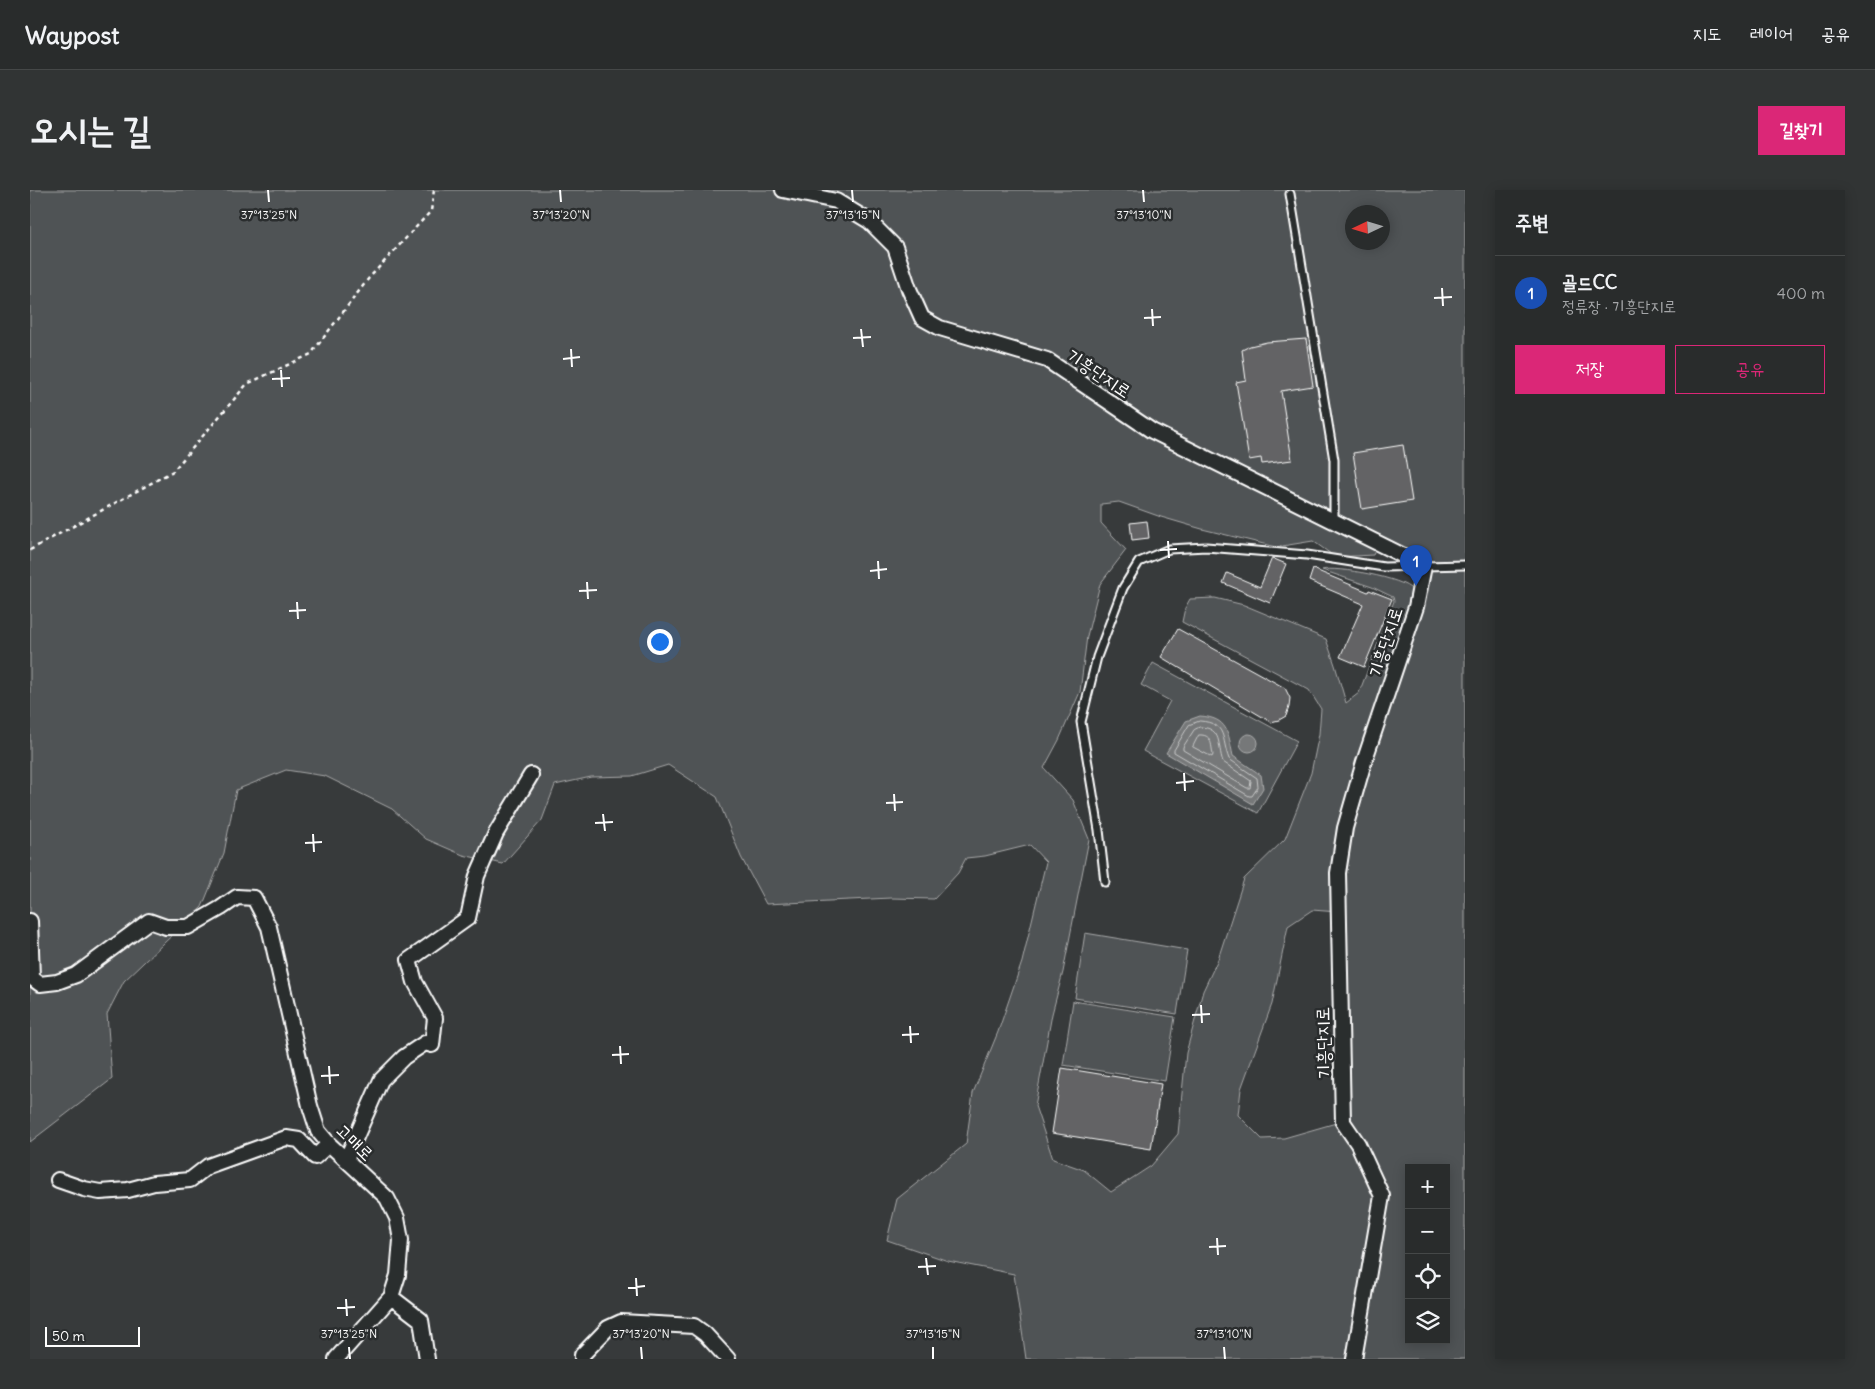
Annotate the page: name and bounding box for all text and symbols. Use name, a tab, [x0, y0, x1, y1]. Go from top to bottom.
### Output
text: Waypost	[25, 20, 119, 50]
text: 지도	[1693, 22, 1722, 45]
text: 레이어	[1750, 22, 1793, 45]
text: 공유	[1821, 22, 1850, 45]
button: 길찾기	[1758, 106, 1845, 155]
text: 오시는 길	[30, 107, 151, 151]
north arrow	[1345, 205, 1390, 250]
text: 37°13'25"N	[241, 207, 297, 222]
text: 37°13'20"N	[532, 207, 590, 222]
text: 37°13'15"N	[826, 207, 880, 222]
text: 37°13'10"N	[1116, 207, 1172, 222]
text: 주변	[1515, 209, 1549, 236]
text: 골드CC	[1562, 270, 1617, 294]
text: 1	[1528, 283, 1534, 303]
text: 400 m	[1777, 283, 1825, 303]
text: 정류장 · 기흥단지로	[1562, 296, 1676, 316]
street label: 기흥단지로	[1063, 343, 1135, 403]
button: 저장	[1515, 345, 1665, 394]
button: 공유	[1675, 345, 1825, 394]
pin: 1	[1400, 545, 1432, 586]
street label: 기흥단지로	[1363, 604, 1407, 680]
your location	[647, 629, 673, 655]
street label: 기흥단지로	[1311, 1007, 1335, 1079]
street label: 고매로	[331, 1119, 379, 1165]
map controls	[1405, 1164, 1450, 1344]
button: +	[1405, 1164, 1450, 1209]
button: −	[1405, 1209, 1450, 1254]
button: locate	[1405, 1254, 1450, 1299]
button: layers	[1405, 1299, 1450, 1344]
scale bar	[45, 1324, 140, 1347]
text: 37°13'25"N	[321, 1326, 377, 1341]
text: 37°13'20"N	[612, 1326, 670, 1341]
text: 37°13'15"N	[906, 1326, 960, 1341]
text: 37°13'10"N	[1196, 1326, 1252, 1341]
text: 50 m	[52, 1327, 85, 1345]

